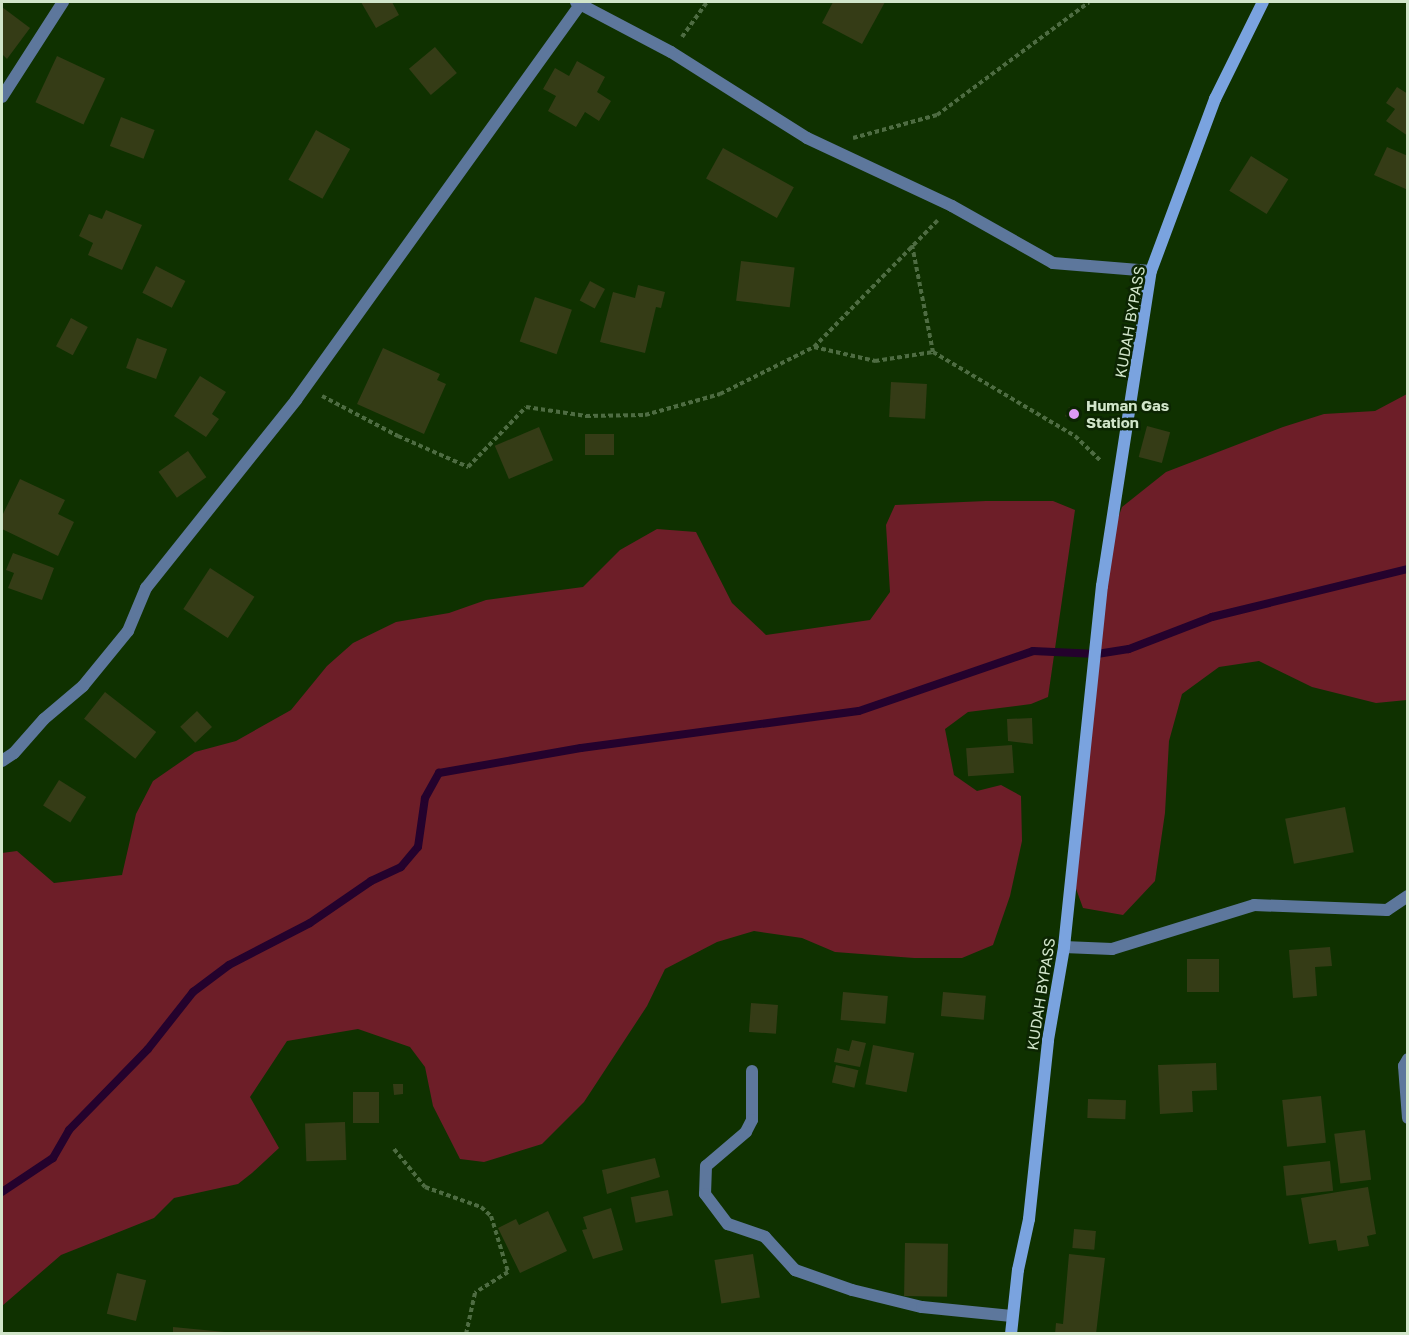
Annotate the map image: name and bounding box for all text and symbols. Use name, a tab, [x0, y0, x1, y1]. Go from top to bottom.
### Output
street label: KUDAH BYPASS	[1111, 265, 1149, 379]
place label: Human Gas Station	[1086, 396, 1169, 431]
marker: Human Gas Station	[1067, 407, 1081, 421]
street label: KUDAH BYPASS	[1023, 937, 1059, 1051]

